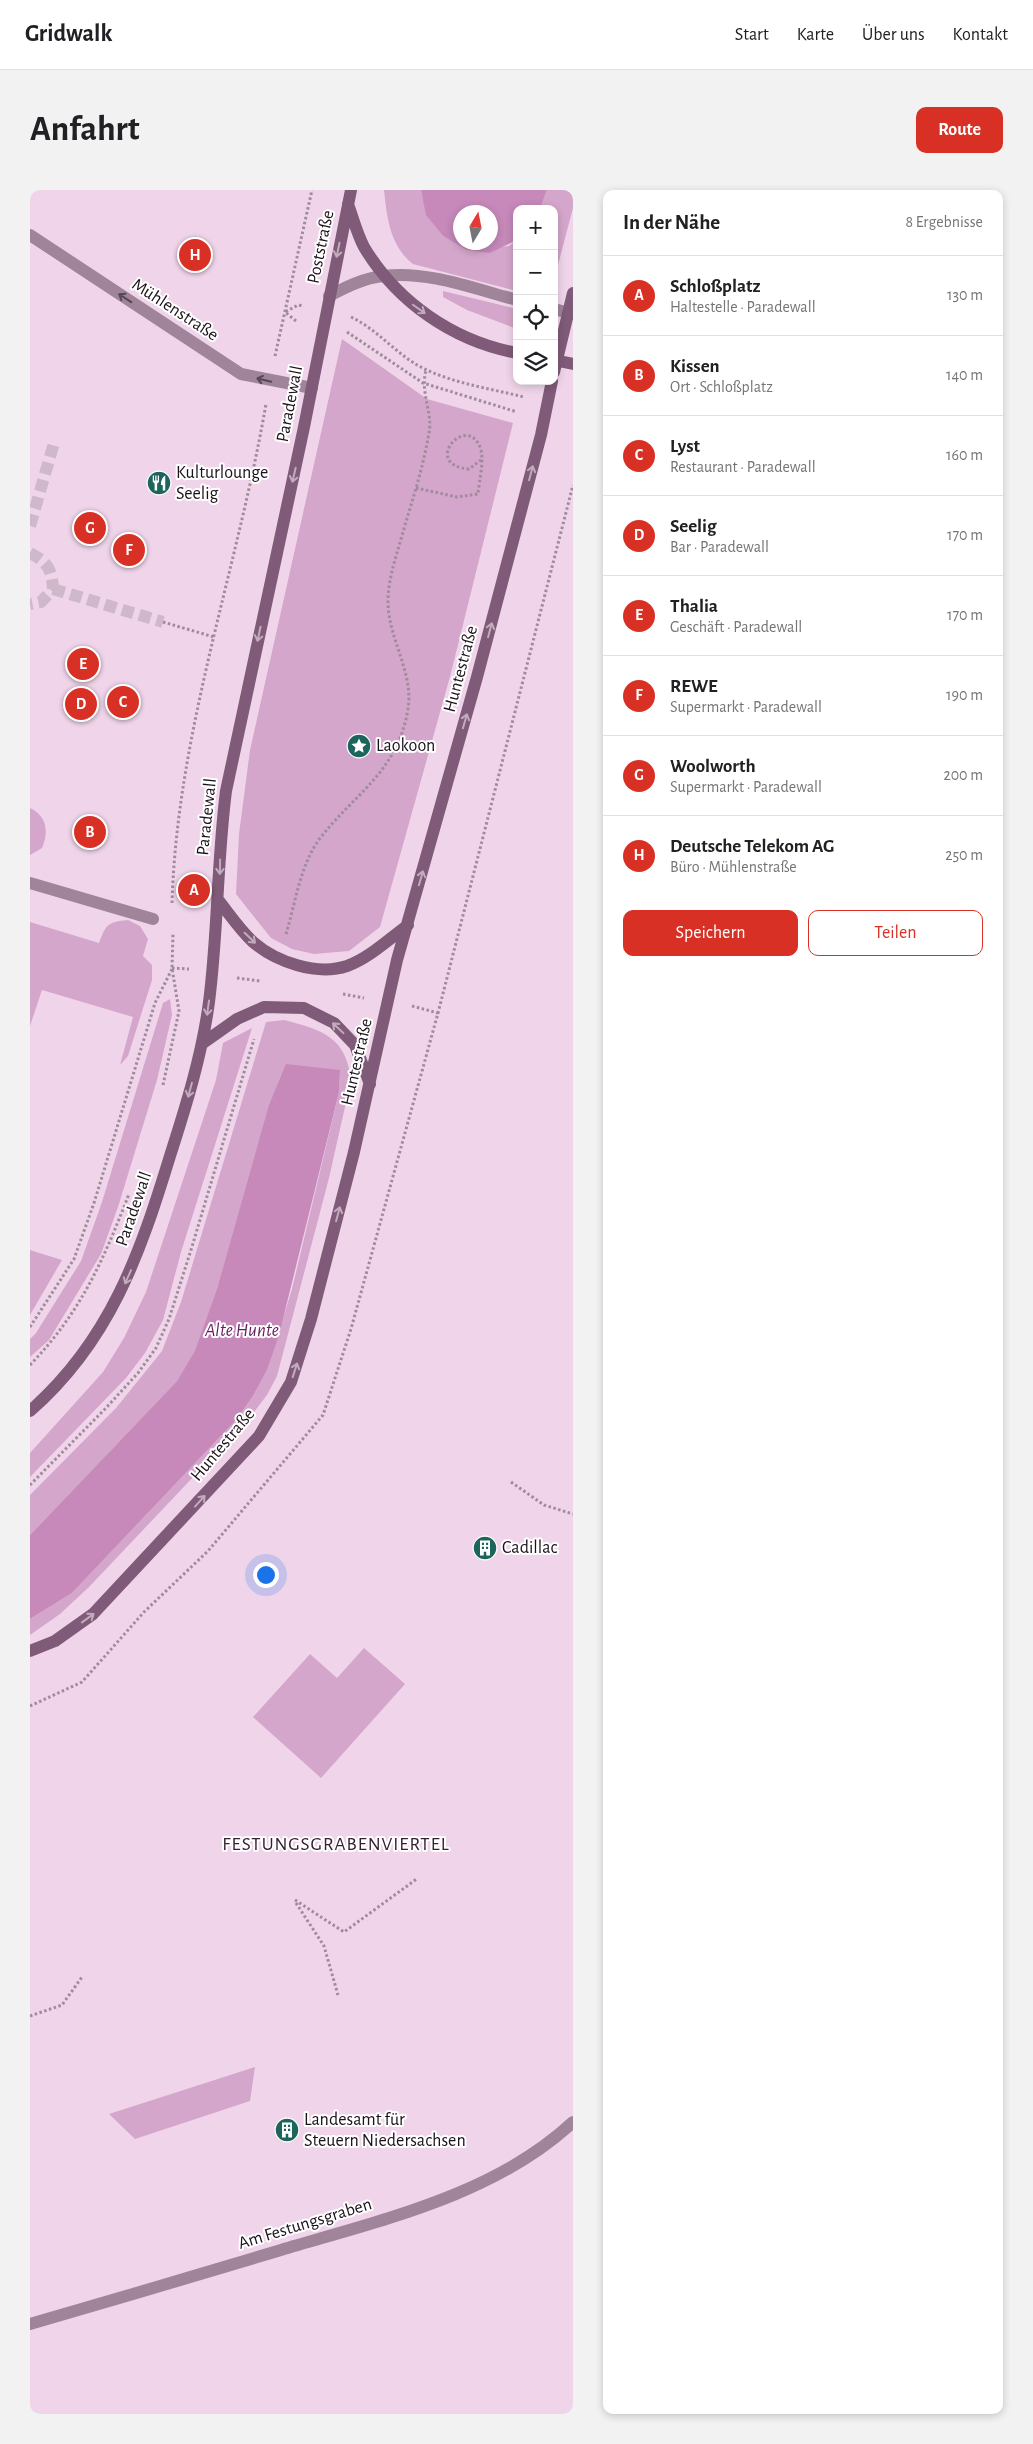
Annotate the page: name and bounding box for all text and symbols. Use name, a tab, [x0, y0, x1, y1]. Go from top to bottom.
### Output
text: Gridwalk	[25, 22, 112, 46]
text: Start	[735, 26, 769, 44]
text: Karte	[797, 26, 834, 44]
text: Über uns	[862, 26, 925, 44]
text: Kontakt	[953, 26, 1008, 44]
button: Route	[916, 107, 1003, 153]
text: Anfahrt	[30, 112, 140, 147]
north arrow	[453, 205, 498, 250]
map controls	[513, 205, 558, 385]
button: +	[513, 205, 558, 250]
street label: Poststraße	[304, 209, 338, 285]
text: In der Nähe	[623, 212, 720, 233]
text: 8 Ergebnisse	[905, 214, 983, 230]
pin: H	[179, 236, 211, 274]
one-way arrow	[333, 241, 342, 257]
button: −	[513, 250, 558, 295]
street label: Mühlenstraße	[129, 275, 221, 345]
text: Schloßplatz	[670, 277, 760, 296]
text: A	[634, 287, 644, 303]
text: 130 m	[947, 287, 983, 303]
one-way arrow	[118, 293, 132, 303]
button: locate	[513, 295, 558, 340]
text: Haltestelle · Paradewall	[670, 299, 816, 315]
one-way arrow	[411, 304, 425, 314]
button: layers	[513, 340, 558, 385]
text: Kissen	[670, 357, 720, 376]
street label: Paradewall	[274, 364, 306, 444]
text: B	[634, 367, 644, 383]
text: 140 m	[946, 367, 983, 383]
one-way arrow	[256, 375, 272, 384]
text: Ort · Schloßplatz	[670, 379, 773, 395]
text: Lyst	[670, 437, 700, 456]
text: C	[635, 447, 643, 463]
text: 160 m	[946, 447, 983, 463]
text: Restaurant · Paradewall	[670, 459, 816, 475]
place label: Kulturlounge Seelig	[176, 464, 268, 503]
one-way arrow	[527, 465, 536, 481]
one-way arrow	[288, 467, 298, 483]
restaurant icon: Kulturlounge Seelig	[146, 470, 172, 496]
pin: G	[74, 509, 106, 547]
text: Seelig	[670, 517, 716, 536]
text: D	[634, 527, 644, 543]
text: 170 m	[947, 527, 983, 543]
pin: F	[113, 531, 145, 569]
text: Bar · Paradewall	[670, 539, 769, 555]
text: Thalia	[670, 597, 718, 616]
text: E	[635, 607, 643, 623]
text: 170 m	[947, 607, 983, 623]
text: Geschäft · Paradewall	[670, 619, 802, 635]
one-way arrow	[486, 622, 495, 638]
street label: Huntestraße	[441, 624, 481, 714]
one-way arrow	[253, 625, 263, 641]
pin: E	[67, 645, 99, 683]
text: REWE	[670, 677, 718, 696]
pin: C	[107, 683, 139, 721]
pin: D	[65, 685, 97, 723]
text: F	[635, 687, 643, 703]
text: 190 m	[946, 687, 983, 703]
text: Supermarkt · Paradewall	[670, 699, 822, 715]
one-way arrow	[461, 714, 470, 730]
place icon: Laokoon	[346, 733, 372, 759]
place label: Laokoon	[376, 737, 435, 755]
text: Woolworth	[670, 757, 756, 776]
text: G	[634, 767, 644, 783]
text: 200 m	[943, 767, 983, 783]
street label: Paradewall	[194, 777, 220, 857]
text: Supermarkt · Paradewall	[670, 779, 822, 795]
pin: B	[74, 813, 106, 851]
text: Deutsche Telekom AG	[670, 837, 834, 856]
text: H	[633, 847, 645, 863]
text: 250 m	[945, 847, 983, 863]
one-way arrow	[215, 859, 225, 875]
text: Büro · Mühlenstraße	[670, 859, 797, 875]
one-way arrow	[416, 870, 426, 886]
pin: A	[178, 871, 210, 909]
button: Speichern	[623, 910, 798, 956]
button: Teilen	[808, 910, 983, 956]
one-way arrow	[243, 932, 256, 944]
one-way arrow	[203, 1000, 213, 1016]
street label: Huntestraße	[338, 1017, 376, 1107]
one-way arrow	[332, 1022, 344, 1034]
one-way arrow	[185, 1081, 195, 1097]
street label: Paradewall	[113, 1169, 155, 1249]
one-way arrow	[334, 1206, 344, 1222]
one-way arrow	[122, 1269, 132, 1284]
water label: Alte Hunte	[204, 1321, 279, 1340]
one-way arrow	[290, 1362, 300, 1378]
street label: Huntestraße	[188, 1405, 258, 1485]
one-way arrow	[194, 1494, 206, 1507]
building icon: Cadillac	[472, 1535, 498, 1561]
place label: Cadillac	[502, 1539, 558, 1557]
your location	[253, 1562, 279, 1588]
one-way arrow	[81, 1612, 94, 1623]
district label: FESTUNGSGRABENVIERTEL	[222, 1835, 450, 1854]
place label: Landesamt für Steuern Niedersachsen	[304, 2111, 466, 2150]
building icon: Landesamt für Steuern Niedersachsen	[274, 2117, 300, 2143]
street label: Am Festungsgraben	[236, 2195, 374, 2253]

